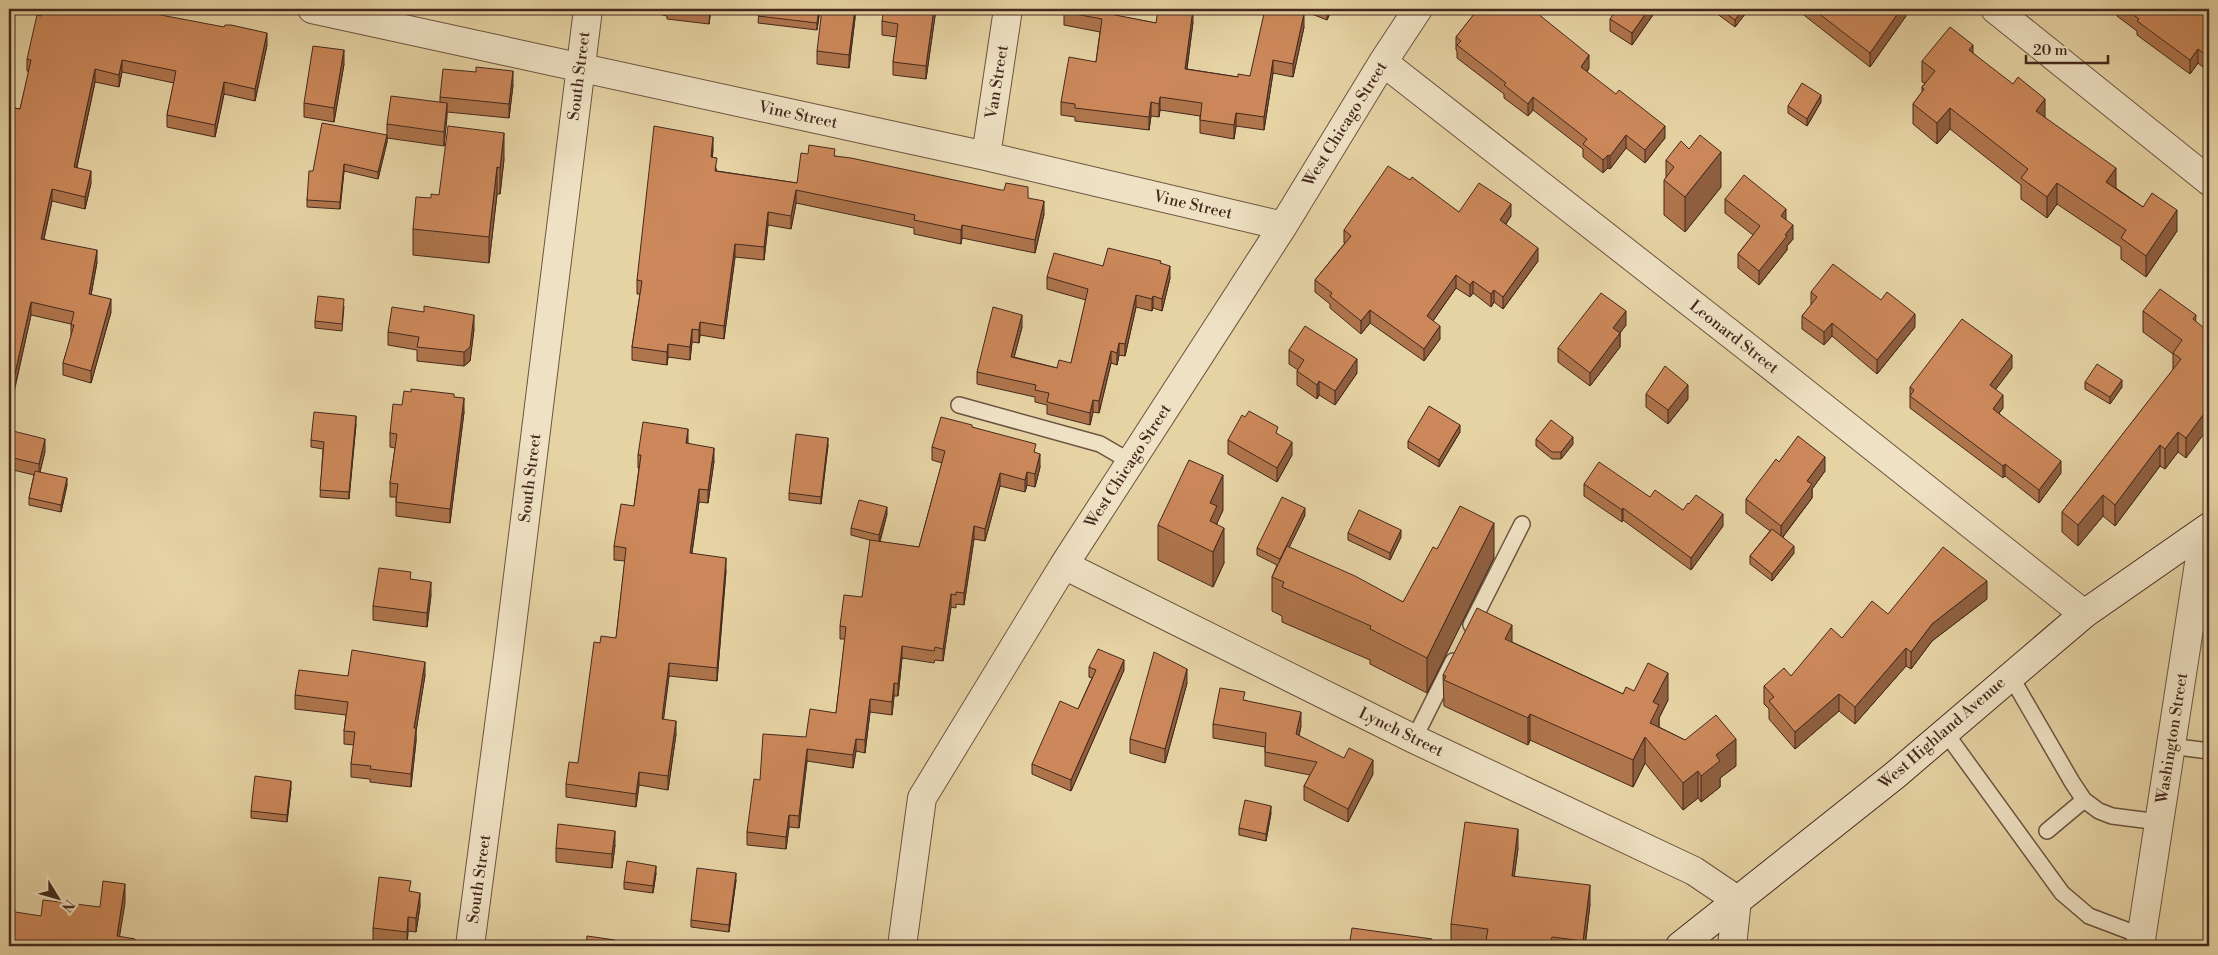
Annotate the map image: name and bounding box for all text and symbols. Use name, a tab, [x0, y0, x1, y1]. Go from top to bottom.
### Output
street label: South Street	[564, 30, 594, 122]
scale bar	[2026, 32, 2108, 64]
text: 20 m	[2033, 41, 2068, 60]
street label: Van Street	[981, 43, 1013, 121]
street label: West Chicago Street	[1298, 57, 1392, 191]
street label: Vine Street	[756, 97, 840, 133]
street label: Vine Street	[1151, 186, 1235, 224]
street label: Leonard Street	[1685, 296, 1783, 378]
street label: West Chicago Street	[1080, 400, 1176, 533]
street label: South Street	[515, 432, 545, 524]
street label: Washington Street	[2152, 671, 2192, 806]
street label: West Highland Avenue	[1874, 673, 2009, 794]
street label: Lynch Street	[1355, 703, 1447, 761]
street label: South Street	[463, 833, 495, 925]
north arrow	[32, 872, 82, 922]
text: N	[57, 895, 78, 915]

